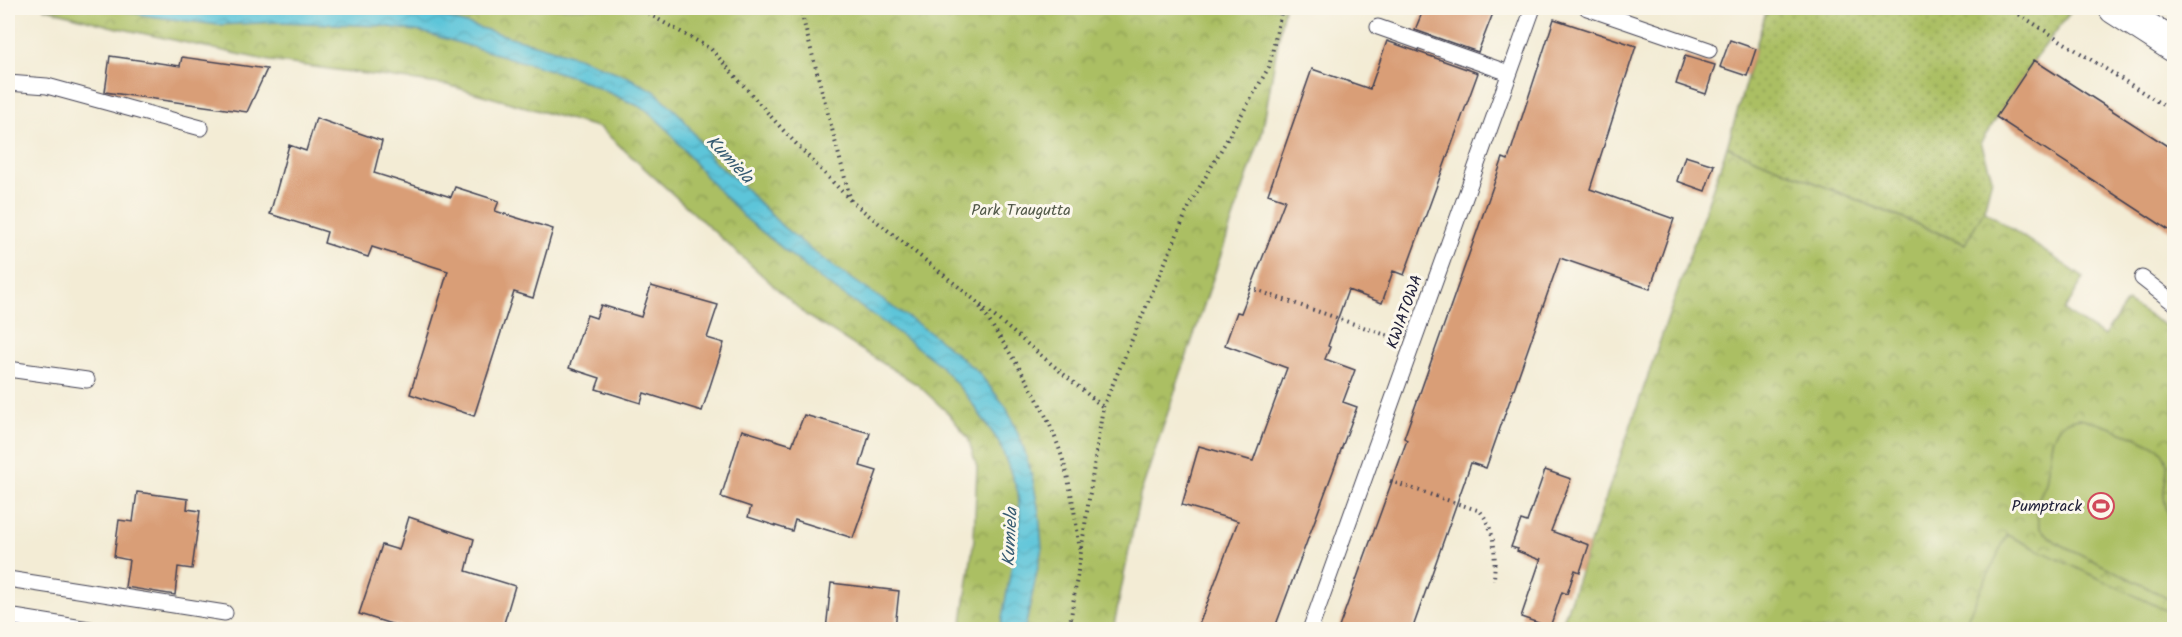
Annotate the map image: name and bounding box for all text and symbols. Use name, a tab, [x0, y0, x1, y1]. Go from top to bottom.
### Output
water label: Kumiela	[698, 129, 761, 192]
park label: Park Traugutta	[971, 198, 1071, 223]
street label: KWIATOWA	[1380, 271, 1430, 353]
sports icon: Pumptrack	[2086, 491, 2116, 521]
place label: Pumptrack	[2012, 494, 2082, 519]
water label: Kumiela	[995, 505, 1027, 567]

